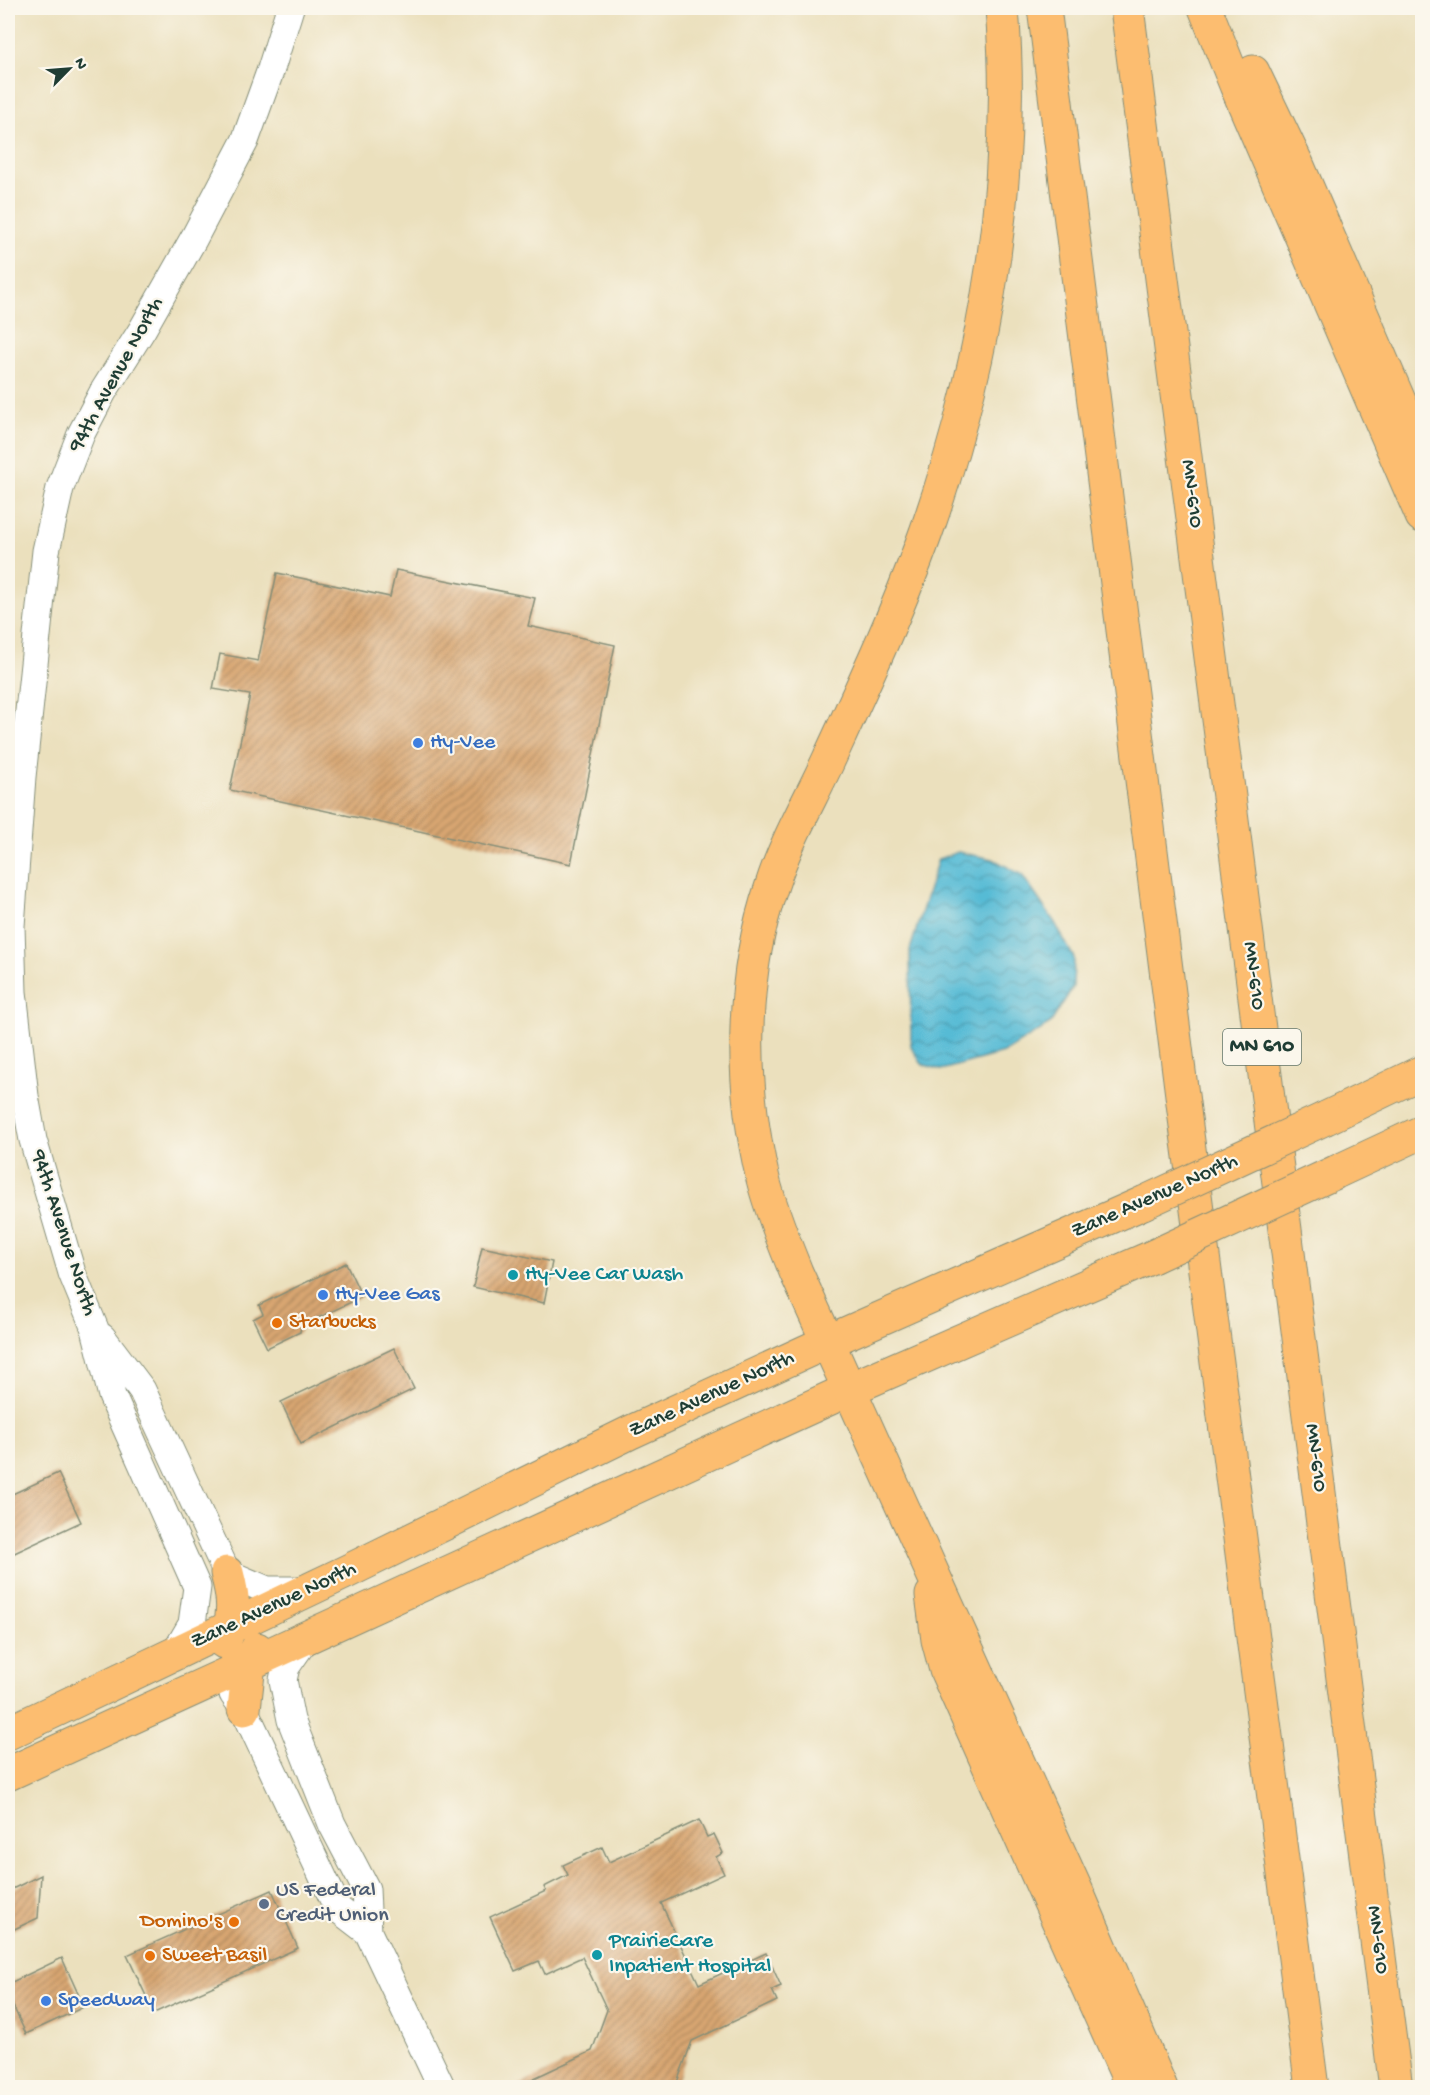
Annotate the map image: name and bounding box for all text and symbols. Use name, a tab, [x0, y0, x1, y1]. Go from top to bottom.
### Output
north arrow	[39, 39, 99, 99]
text: N	[69, 55, 90, 73]
street label: 94th Avenue North	[63, 293, 170, 458]
street label: MN-610	[1174, 458, 1208, 530]
place label: Hy-Vee	[430, 730, 496, 756]
marker: Hy-Vee	[411, 736, 425, 750]
street label: MN-610	[1236, 940, 1270, 1012]
road number: MN 610	[1223, 1029, 1301, 1065]
street label: 94th Avenue North	[24, 1146, 102, 1320]
street label: Zane Avenue North	[1068, 1149, 1242, 1245]
place label: Hy-Vee Car Wash	[525, 1262, 684, 1288]
marker: Hy-Vee Car Wash	[506, 1268, 520, 1282]
place label: Hy-Vee Gas	[335, 1282, 441, 1308]
marker: Hy-Vee Gas	[316, 1288, 330, 1302]
place label: Starbucks	[289, 1310, 376, 1336]
marker: Starbucks	[270, 1316, 284, 1330]
street label: Zane Avenue North	[625, 1345, 799, 1445]
street label: MN-610	[1298, 1422, 1332, 1494]
street label: Zane Avenue North	[187, 1556, 361, 1656]
place label: US Federal Credit Union	[276, 1878, 389, 1929]
marker: US Federal Credit Union	[257, 1897, 271, 1911]
street label: MN-610	[1360, 1904, 1394, 1976]
place label: Domino's	[138, 1909, 223, 1935]
marker: Domino's	[227, 1915, 241, 1929]
place label: PrairieCare Inpatient Hospital	[608, 1929, 771, 1980]
place label: Sweet Basil	[162, 1943, 267, 1969]
marker: PrairieCare Inpatient Hospital	[590, 1948, 604, 1962]
marker: Sweet Basil	[143, 1949, 157, 1963]
place label: Speedway	[58, 1988, 155, 2014]
marker: Speedway	[39, 1994, 53, 2008]

